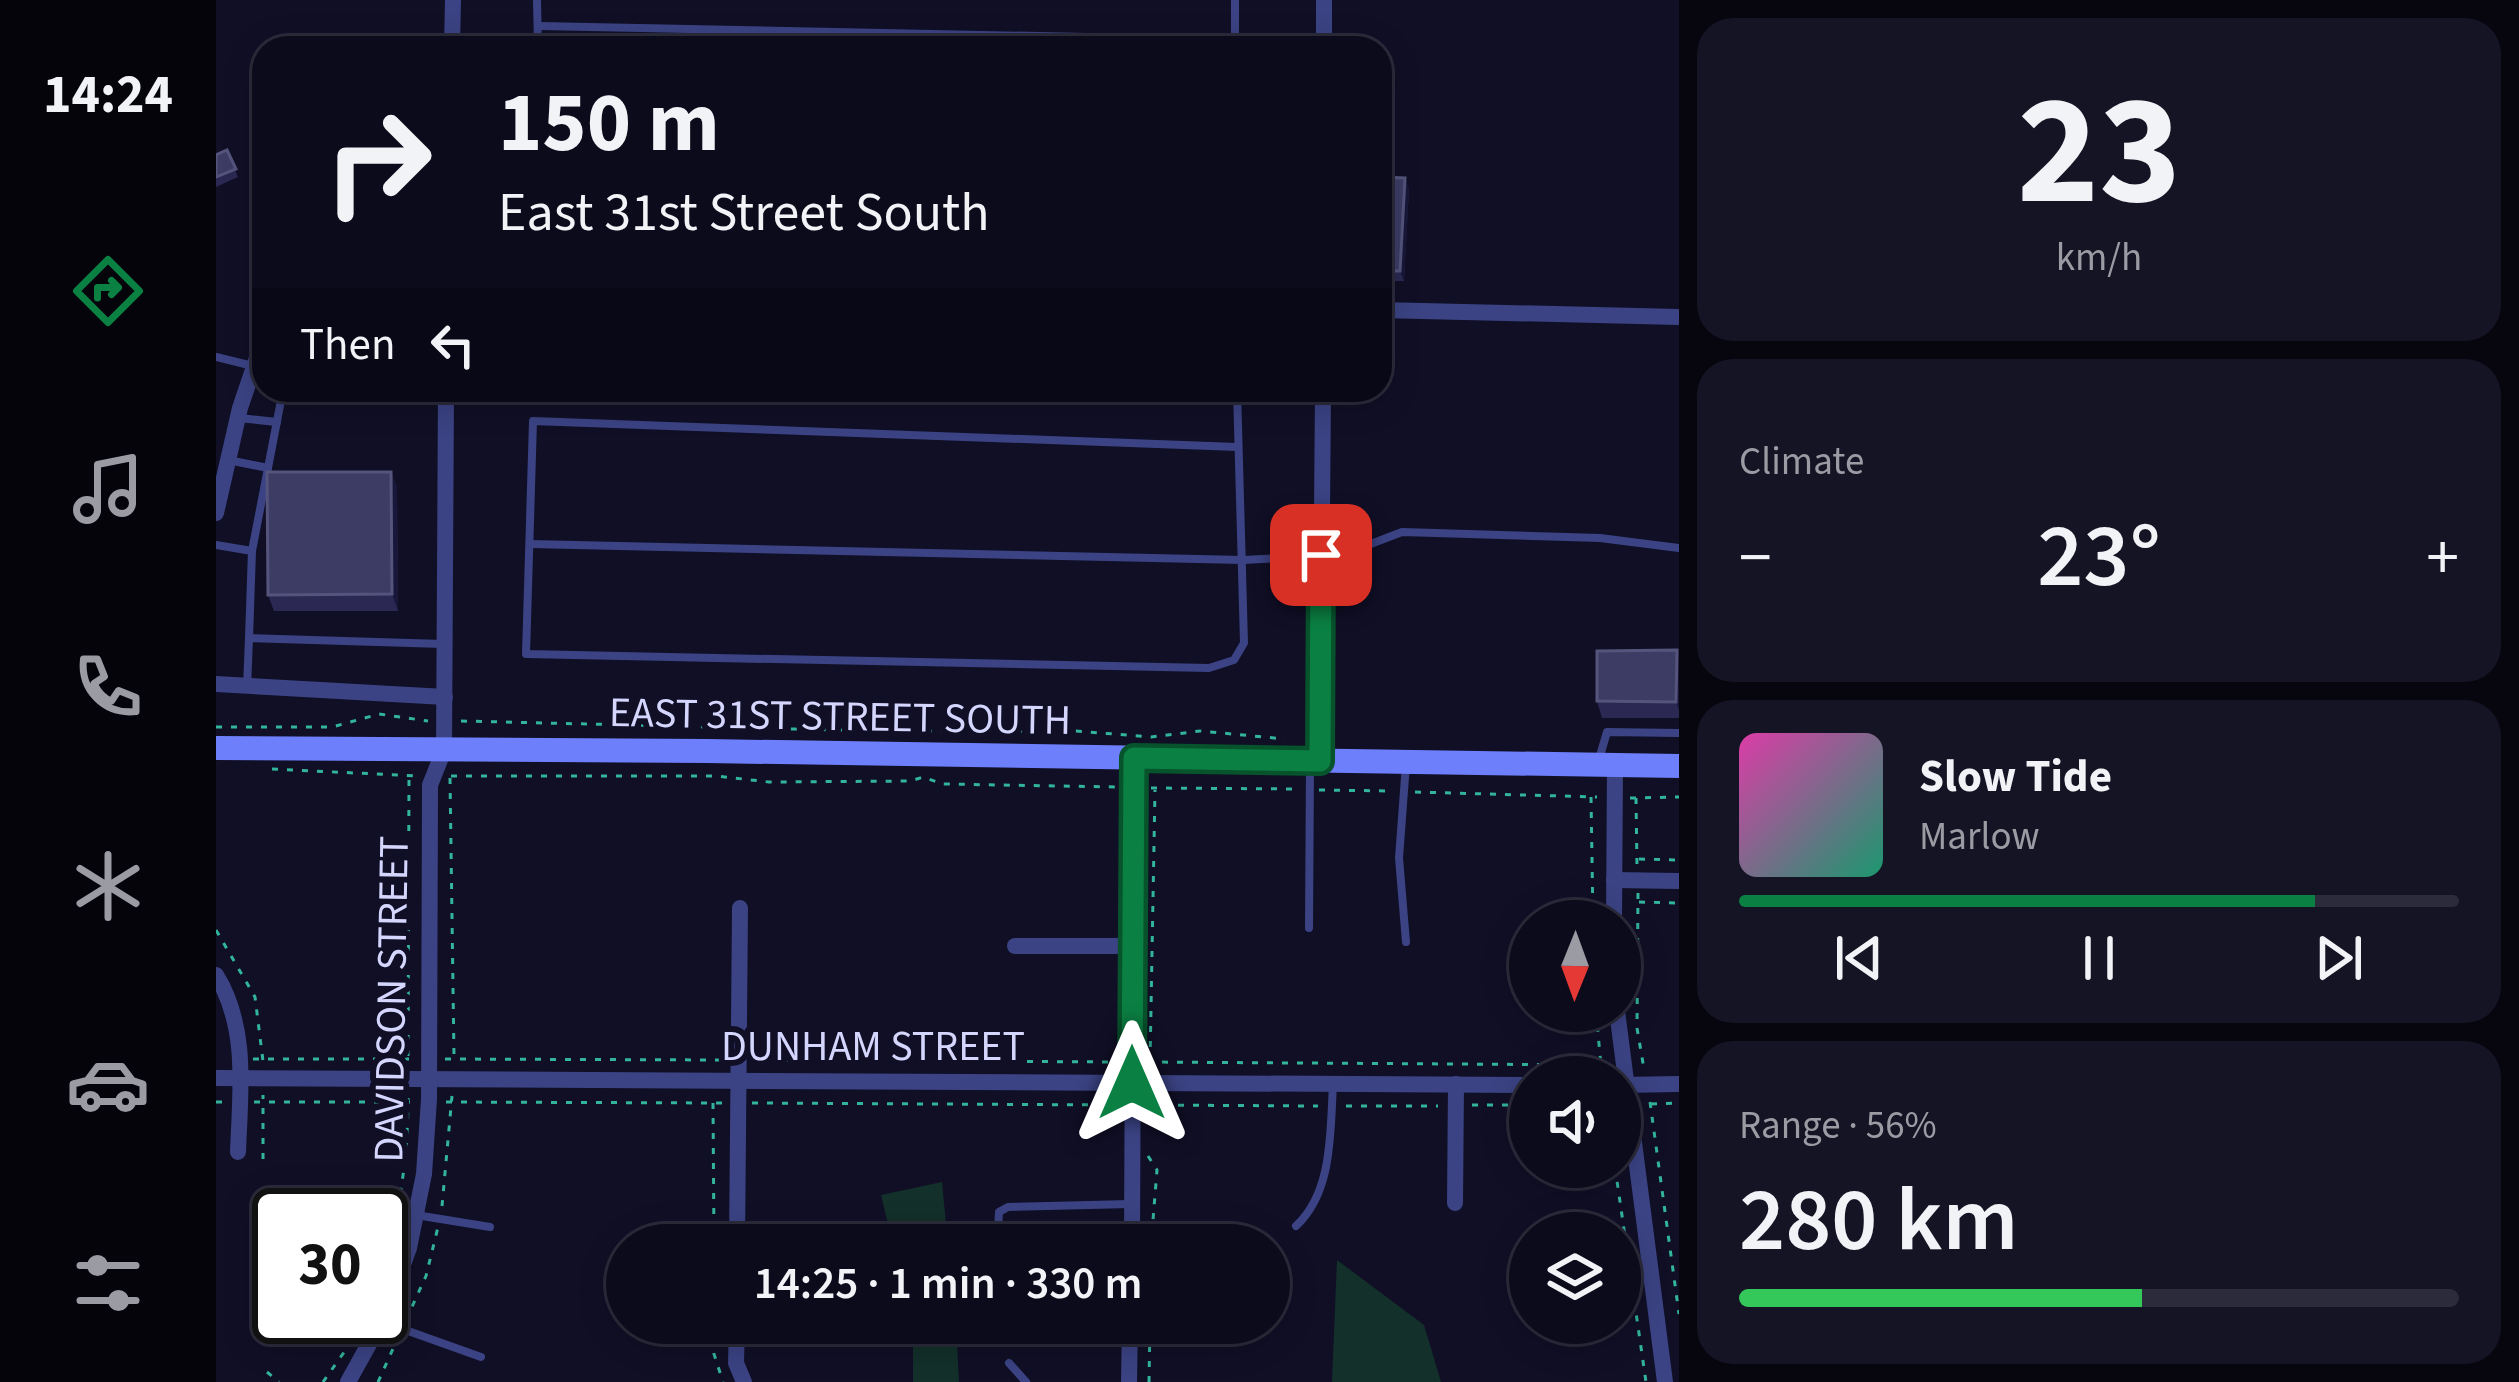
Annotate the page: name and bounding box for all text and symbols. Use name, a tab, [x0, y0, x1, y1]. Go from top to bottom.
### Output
text: 23	[2017, 41, 2181, 263]
text: 14:24	[43, 57, 173, 134]
text: 150 m	[498, 64, 720, 184]
icon: right	[300, 84, 456, 240]
text: East 31st Street South	[498, 175, 990, 252]
text: km/h	[2056, 230, 2142, 286]
icon: directions	[66, 249, 150, 333]
icon: left	[420, 312, 486, 378]
text: Then	[300, 313, 396, 377]
text: Climate	[1739, 434, 1864, 490]
icon: music	[66, 447, 150, 531]
text: 23°	[2037, 493, 2161, 621]
pin	[1270, 504, 1372, 606]
text: −	[1739, 511, 1772, 605]
text: +	[2426, 511, 2459, 605]
icon: arrive	[1288, 522, 1354, 588]
icon: phone	[66, 645, 150, 729]
street label: EAST 31ST STREET SOUTH	[608, 683, 1072, 751]
text: Slow Tide	[1919, 745, 2112, 809]
text: Marlow	[1919, 809, 2040, 865]
street label: DAVIDSON STREET	[359, 835, 425, 1163]
icon: climate	[66, 844, 150, 928]
north arrow	[1509, 900, 1641, 1032]
map controls	[1509, 900, 1641, 1344]
icon: previous	[1826, 925, 1892, 991]
icon: pause	[2066, 925, 2132, 991]
icon: next	[2306, 925, 2372, 991]
street label: DUNHAM STREET	[721, 1017, 1025, 1077]
position arrow	[1069, 1020, 1195, 1146]
icon: car	[66, 1042, 150, 1126]
button: sound	[1509, 1056, 1641, 1188]
text: Range · 56%	[1739, 1098, 1937, 1154]
text: 280 km	[1739, 1157, 2018, 1285]
speed limit sign: 30	[252, 1188, 408, 1344]
button: layers	[1509, 1212, 1641, 1344]
icon: filters	[66, 1241, 150, 1325]
text: 14:25 · 1 min · 330 m	[754, 1252, 1142, 1316]

